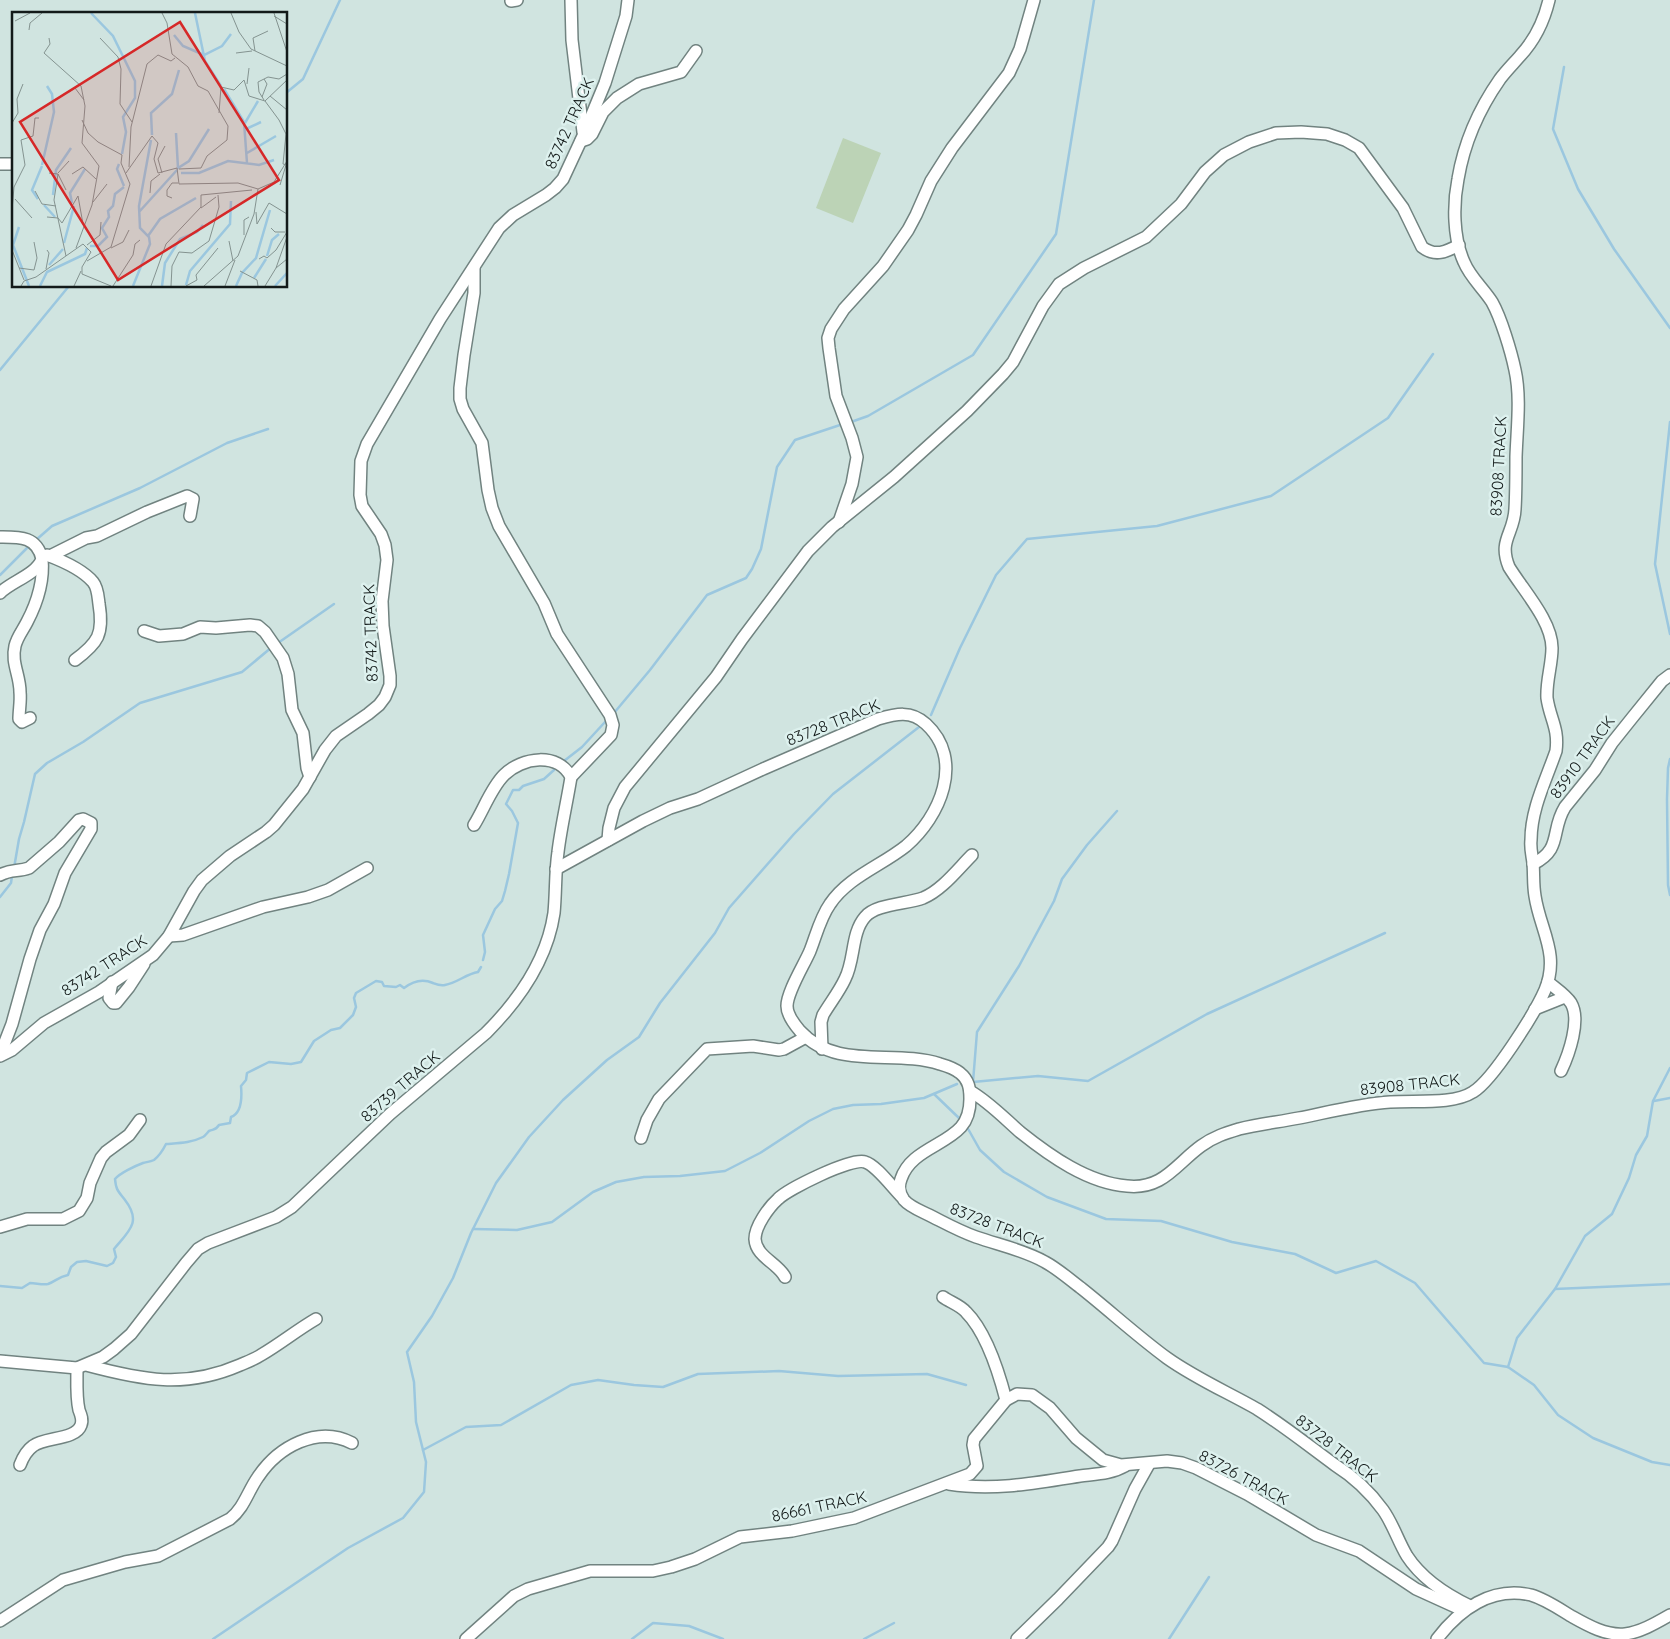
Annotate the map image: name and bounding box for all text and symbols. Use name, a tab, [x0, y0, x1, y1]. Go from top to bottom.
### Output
inset map	[12, 12, 288, 288]
street label: 83742 TRACK	[540, 74, 598, 172]
street label: 83908 TRACK	[1485, 415, 1511, 517]
street label: 83742 TRACK	[358, 583, 382, 682]
street label: 83728 TRACK	[783, 694, 883, 750]
street label: 83910 TRACK	[1545, 711, 1619, 802]
street label: 83742 TRACK	[57, 930, 151, 1000]
street label: 83739 TRACK	[356, 1046, 444, 1126]
street label: 83908 TRACK	[1359, 1069, 1461, 1099]
street label: 83728 TRACK	[947, 1198, 1047, 1252]
street label: 83728 TRACK	[1292, 1410, 1382, 1486]
street label: 83726 TRACK	[1196, 1445, 1293, 1509]
street label: 86661 TRACK	[770, 1486, 869, 1526]

